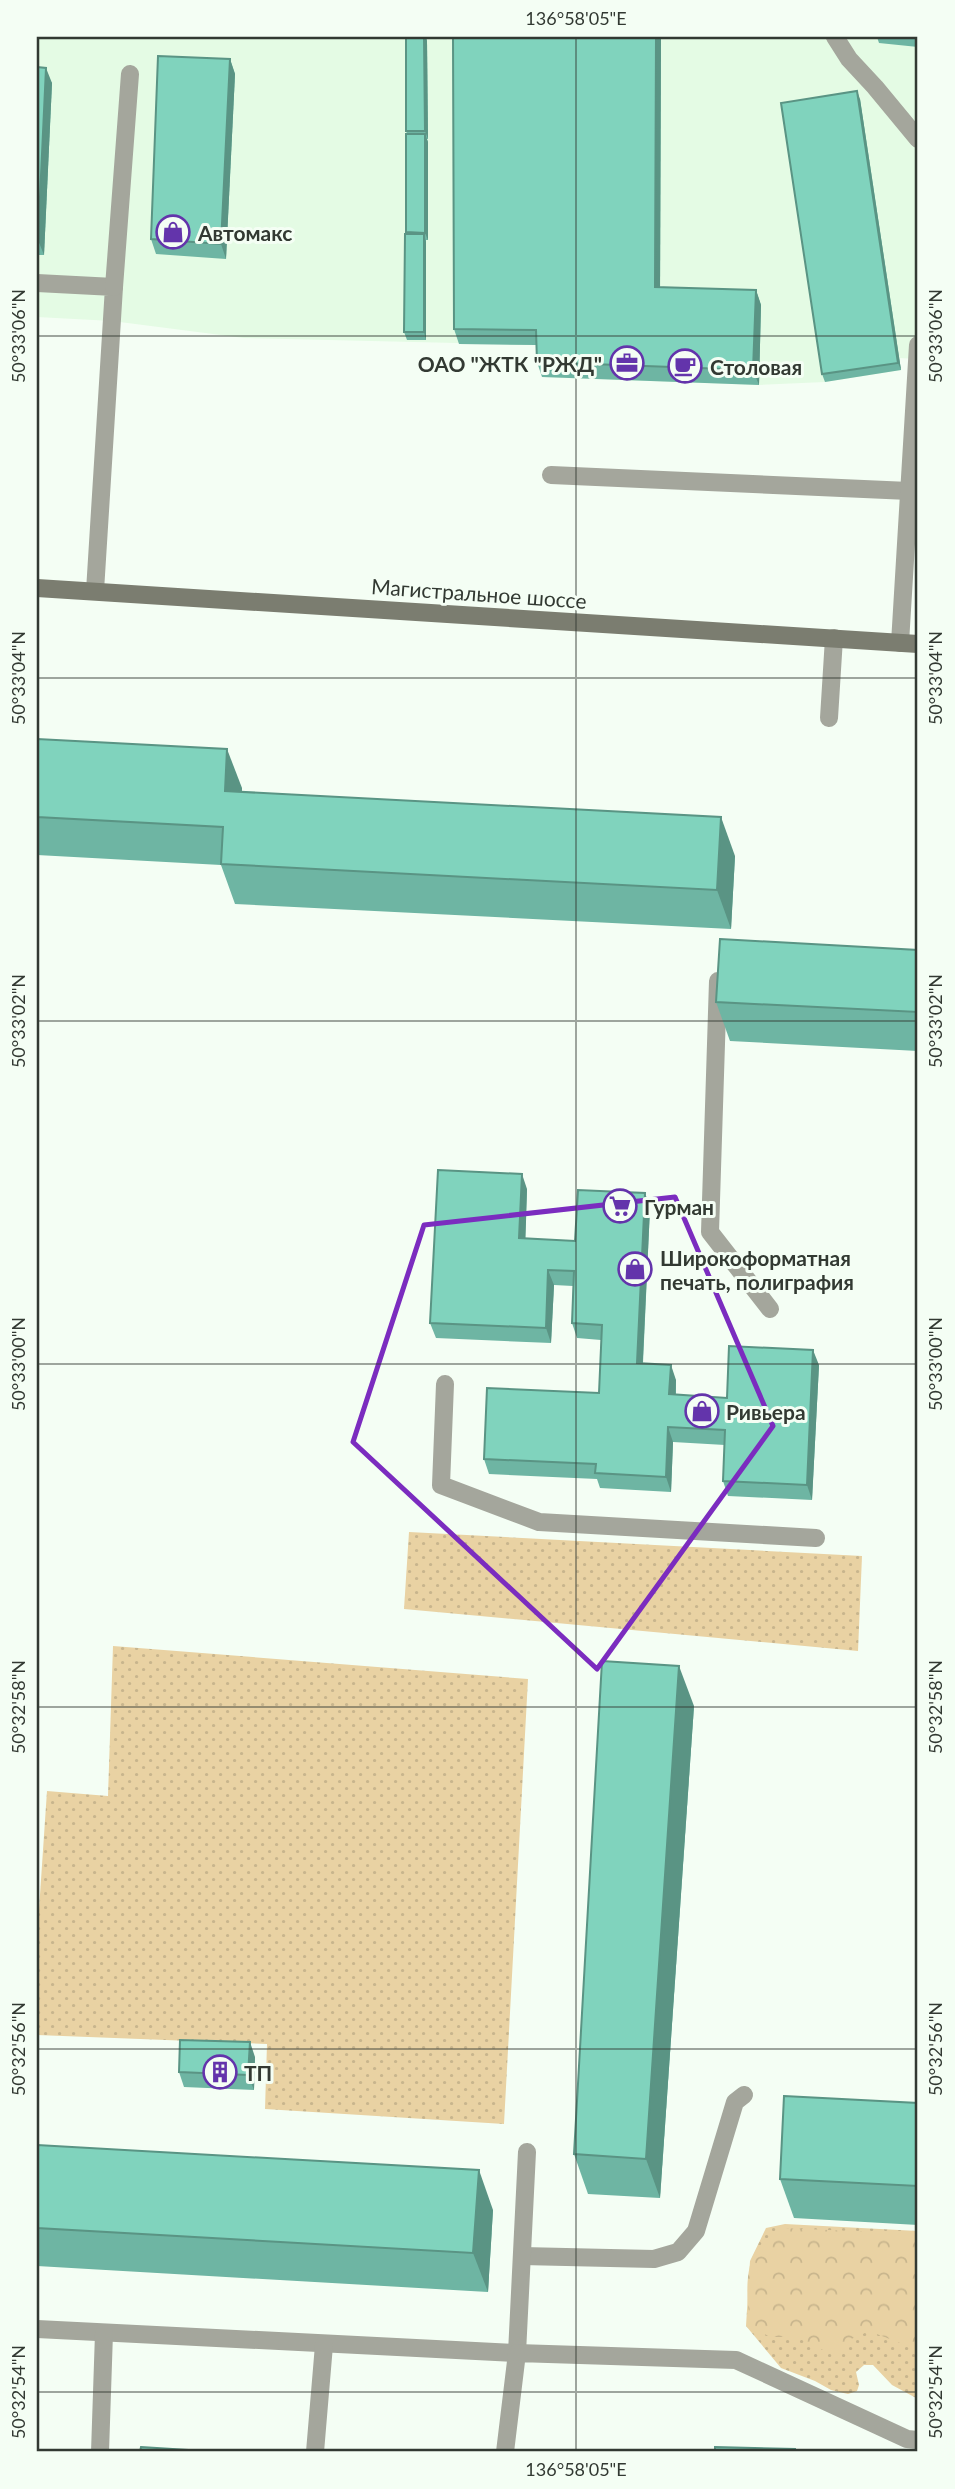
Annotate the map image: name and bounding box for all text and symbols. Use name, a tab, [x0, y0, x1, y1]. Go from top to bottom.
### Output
text: 136°58'05"E	[525, 7, 627, 29]
shop icon: Автомакс	[154, 213, 192, 251]
place label: Автомакс	[197, 220, 292, 245]
text: 50°33'06"N	[7, 289, 29, 383]
text: 50°33'06"N	[924, 289, 946, 383]
office icon: ОАО "ЖТК "РЖД"	[608, 344, 646, 382]
cafe icon: Столовая	[666, 347, 704, 385]
place label: ОАО "ЖТК "РЖД"	[418, 351, 602, 376]
place label: Столовая	[710, 354, 802, 379]
street label: Магистральное шоссе	[371, 573, 587, 613]
text: 50°33'04"N	[7, 631, 29, 725]
text: 50°33'04"N	[924, 631, 946, 725]
text: 50°33'02"N	[7, 974, 29, 1068]
text: 50°33'02"N	[924, 974, 946, 1068]
supermarket icon: Гурман	[601, 1187, 639, 1225]
place label: Гурман	[644, 1194, 714, 1219]
place label: Широкоформатная печать, полиграфия	[660, 1245, 854, 1294]
shop icon: Широкоформатная печать, полиграфия	[616, 1250, 654, 1288]
text: 50°33'00"N	[7, 1317, 29, 1411]
text: 50°33'00"N	[924, 1317, 946, 1411]
shop icon: Ривьера	[683, 1392, 721, 1430]
place label: Ривьера	[726, 1399, 806, 1424]
text: 50°32'58"N	[7, 1660, 29, 1754]
text: 50°32'58"N	[924, 1660, 946, 1754]
text: 50°32'56"N	[7, 2002, 29, 2096]
text: 50°32'56"N	[924, 2002, 946, 2096]
building icon: ТП	[201, 2053, 239, 2091]
place label: ТП	[244, 2060, 272, 2085]
text: 50°32'54"N	[7, 2345, 29, 2439]
text: 50°32'54"N	[924, 2345, 946, 2439]
text: 136°58'05"E	[525, 2458, 627, 2480]

